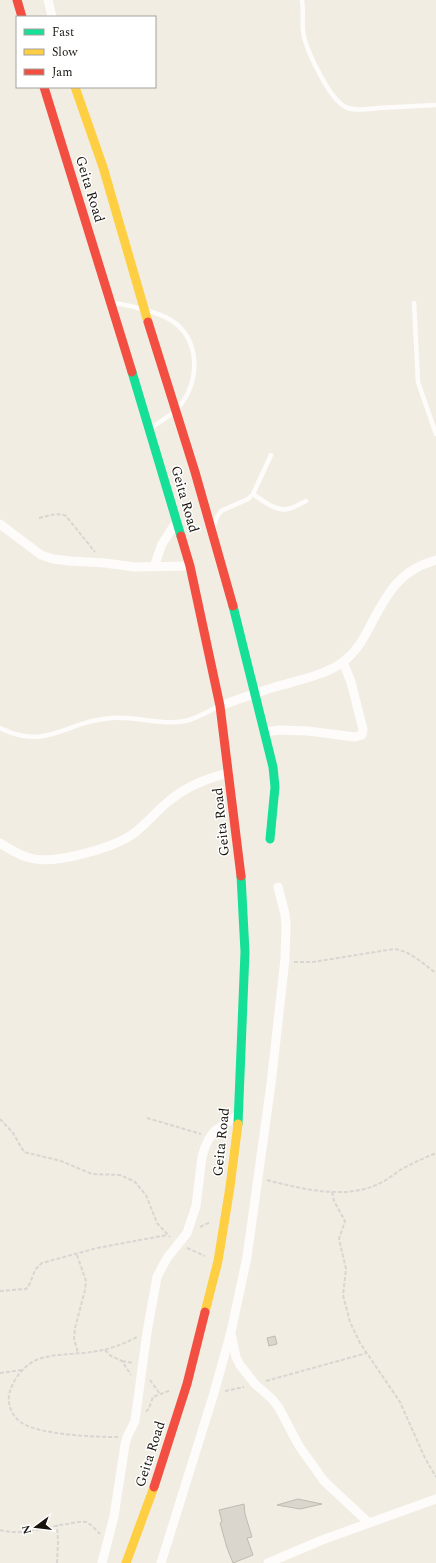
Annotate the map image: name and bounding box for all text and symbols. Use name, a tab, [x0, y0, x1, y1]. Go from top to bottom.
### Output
legend	[16, 16, 156, 88]
text: Fast	[52, 23, 74, 42]
text: Slow	[52, 43, 78, 62]
text: Jam	[52, 63, 73, 82]
street label: Geita Road	[70, 153, 110, 225]
street label: Geita Road	[165, 463, 205, 535]
street label: Geita Road	[207, 787, 235, 857]
street label: Geita Road	[207, 1107, 235, 1177]
street label: Geita Road	[129, 1418, 171, 1490]
north arrow	[16, 1507, 56, 1547]
text: N	[17, 1523, 36, 1536]

